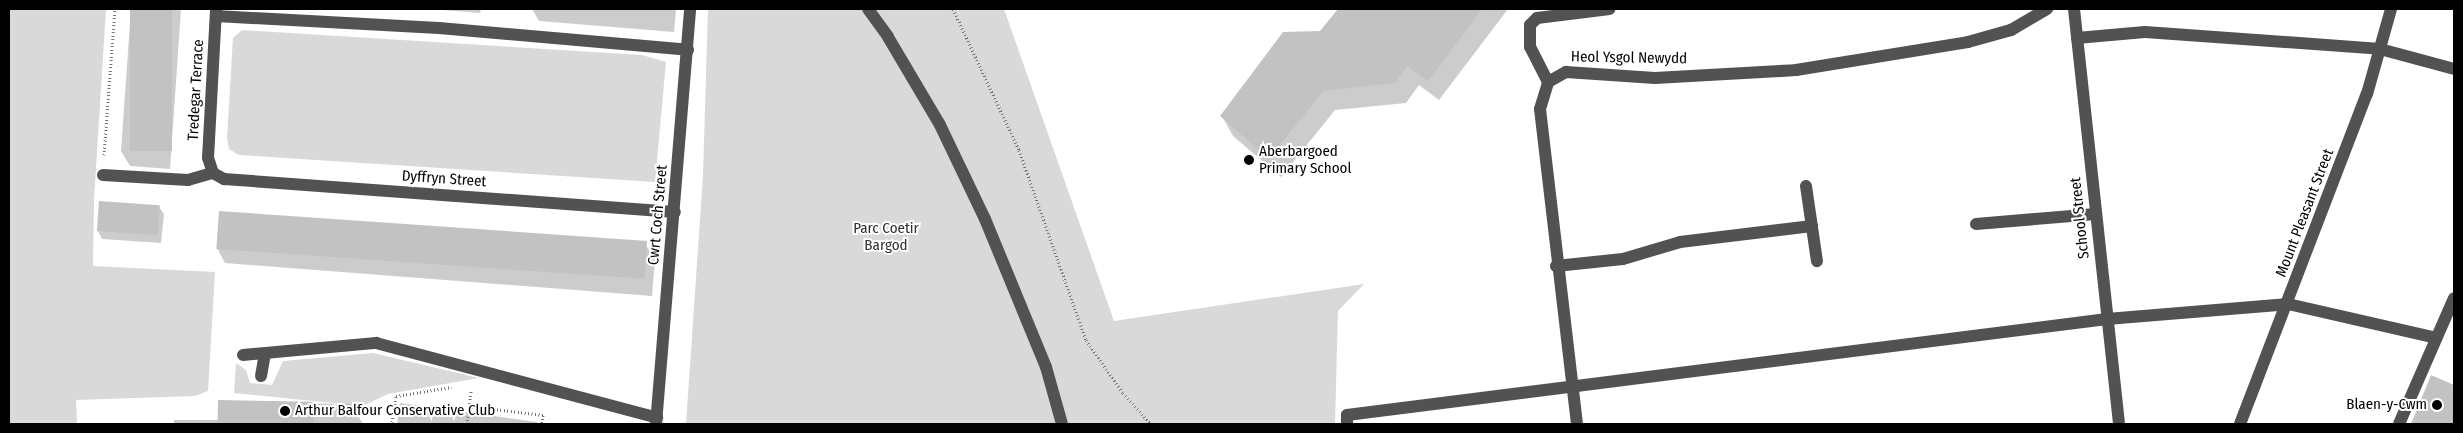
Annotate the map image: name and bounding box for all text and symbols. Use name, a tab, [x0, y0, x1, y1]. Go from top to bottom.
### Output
street label: Tredegar Terrace	[184, 39, 208, 141]
street label: Heol Ysgol Newydd	[1571, 48, 1687, 68]
place label: Aberbargoed Primary School	[1259, 142, 1351, 177]
street label: Mount Pleasant Street	[2272, 146, 2338, 280]
marker: Aberbargoed Primary School	[1243, 154, 1255, 166]
street label: Cwrt Coch Street	[645, 164, 671, 266]
street label: Dyffryn Street	[401, 167, 487, 191]
street label: School Street	[2067, 176, 2093, 260]
park label: Parc Coetir Bargod	[853, 219, 919, 254]
place label: Blaen-y-Cwm	[2346, 396, 2427, 414]
marker: Blaen-y-Cwm	[2431, 399, 2443, 411]
place label: Arthur Balfour Conservative Club	[295, 402, 495, 420]
marker: Arthur Balfour Conservative Club	[279, 405, 291, 417]

